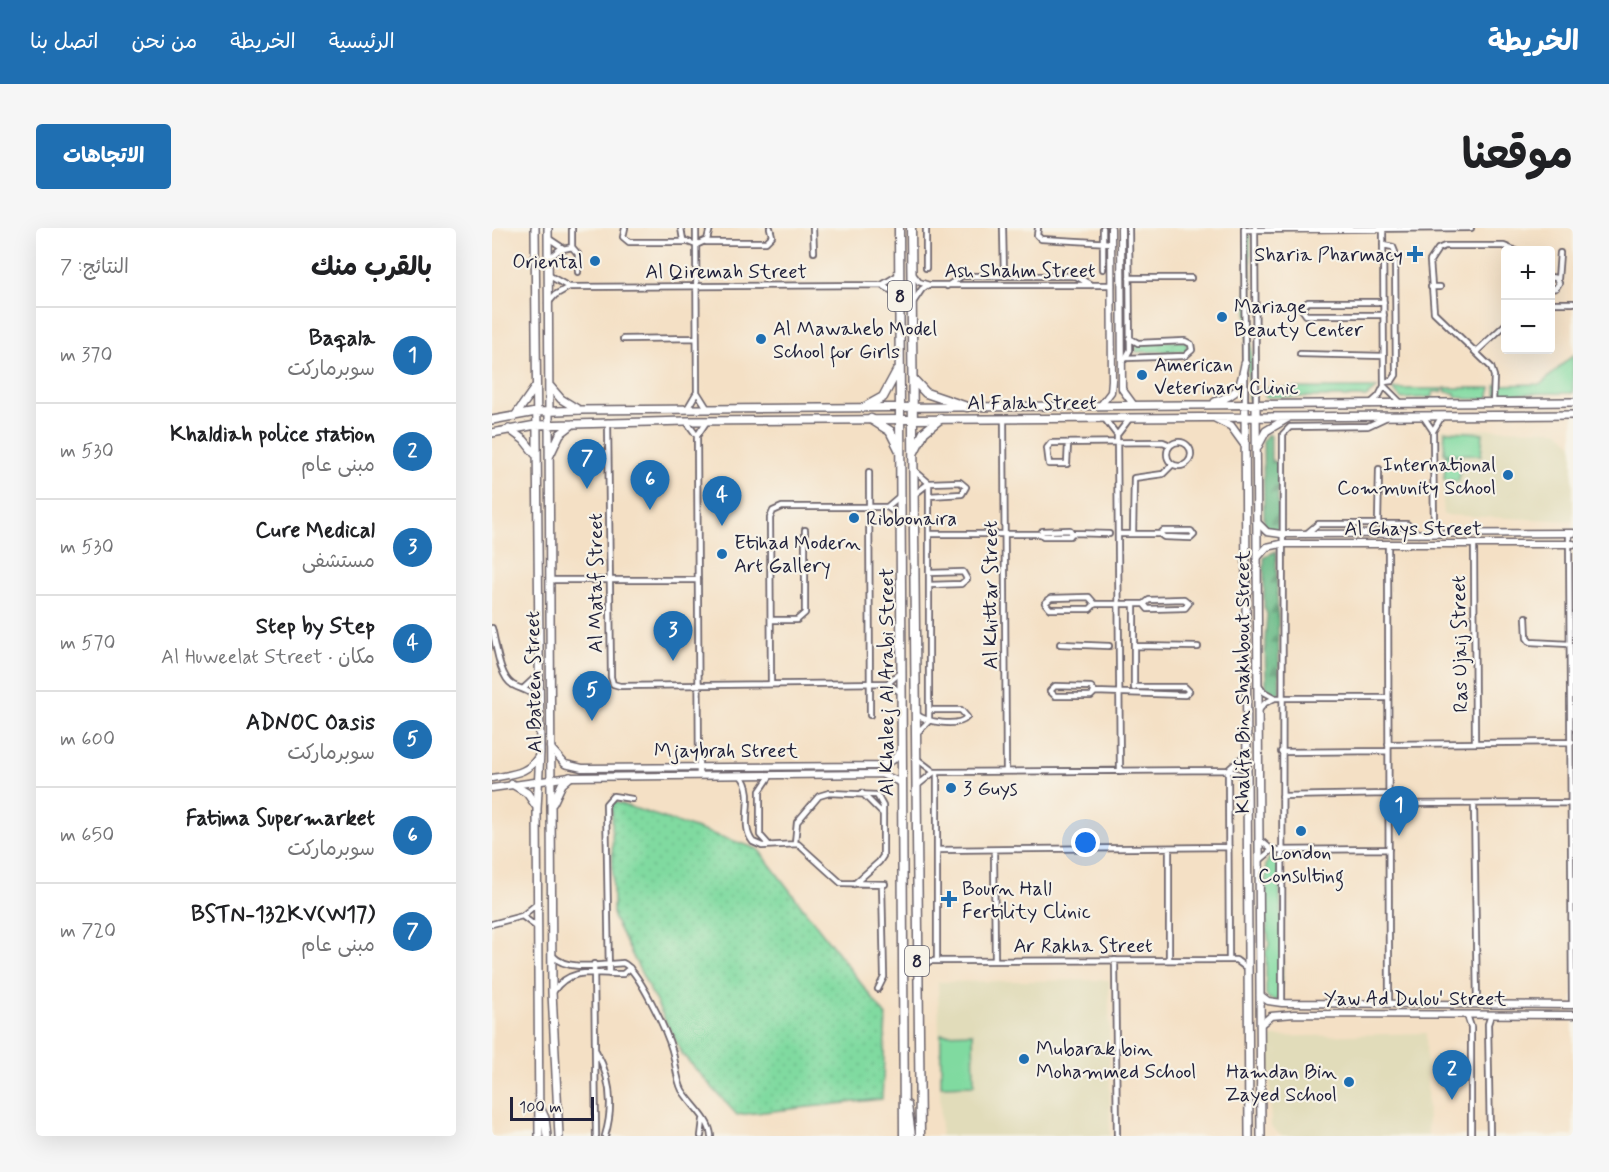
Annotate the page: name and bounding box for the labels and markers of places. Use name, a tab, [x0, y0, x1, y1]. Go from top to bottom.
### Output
place label: Sharia Pharmacy	[1254, 242, 1403, 269]
marker: Sharia Pharmacy	[1408, 247, 1422, 261]
place label: Oriental	[512, 249, 583, 276]
marker: Oriental	[588, 254, 602, 268]
place label: Mariage Beauty Center	[1234, 294, 1364, 344]
marker: Mariage Beauty Center	[1215, 310, 1229, 324]
place label: Al Mawaheb Model School for Girls	[773, 316, 937, 368]
marker: Al Mawaheb Model School for Girls	[754, 332, 768, 346]
place label: American Veterinary Clinic	[1154, 352, 1299, 402]
marker: American Veterinary Clinic	[1135, 368, 1149, 382]
pin: 7	[568, 440, 607, 489]
place label: International Community School	[1337, 452, 1496, 502]
pin: 6	[630, 460, 670, 510]
marker: International Community School	[1501, 468, 1515, 482]
pin: 4	[702, 476, 742, 526]
place label: Ribbonaira	[866, 506, 957, 533]
marker: Ribbonaira	[847, 511, 861, 525]
place label: Etihad Modern Art Gallery	[734, 530, 861, 580]
marker: Etihad Modern Art Gallery	[715, 547, 729, 561]
pin: 3	[654, 612, 693, 661]
pin: 5	[572, 672, 612, 721]
place label: 3 Guys	[963, 776, 1018, 803]
marker: 3 Guys	[944, 781, 958, 795]
pin: 1	[1380, 786, 1418, 836]
marker: London Consulting	[1294, 824, 1308, 838]
place label: London Consulting	[1258, 840, 1344, 892]
place label: Bourn Hall Fertility Clinic	[962, 876, 1091, 926]
marker: Bourn Hall Fertility Clinic	[940, 890, 958, 908]
place label: Mubarak bin Mohammed School	[1036, 1036, 1196, 1086]
pin: 2	[1432, 1050, 1472, 1100]
marker: Mubarak bin Mohammed School	[1017, 1052, 1031, 1066]
place label: Hamdan Bin Zayed School	[1225, 1059, 1337, 1109]
marker: Hamdan Bin Zayed School	[1342, 1075, 1356, 1089]

